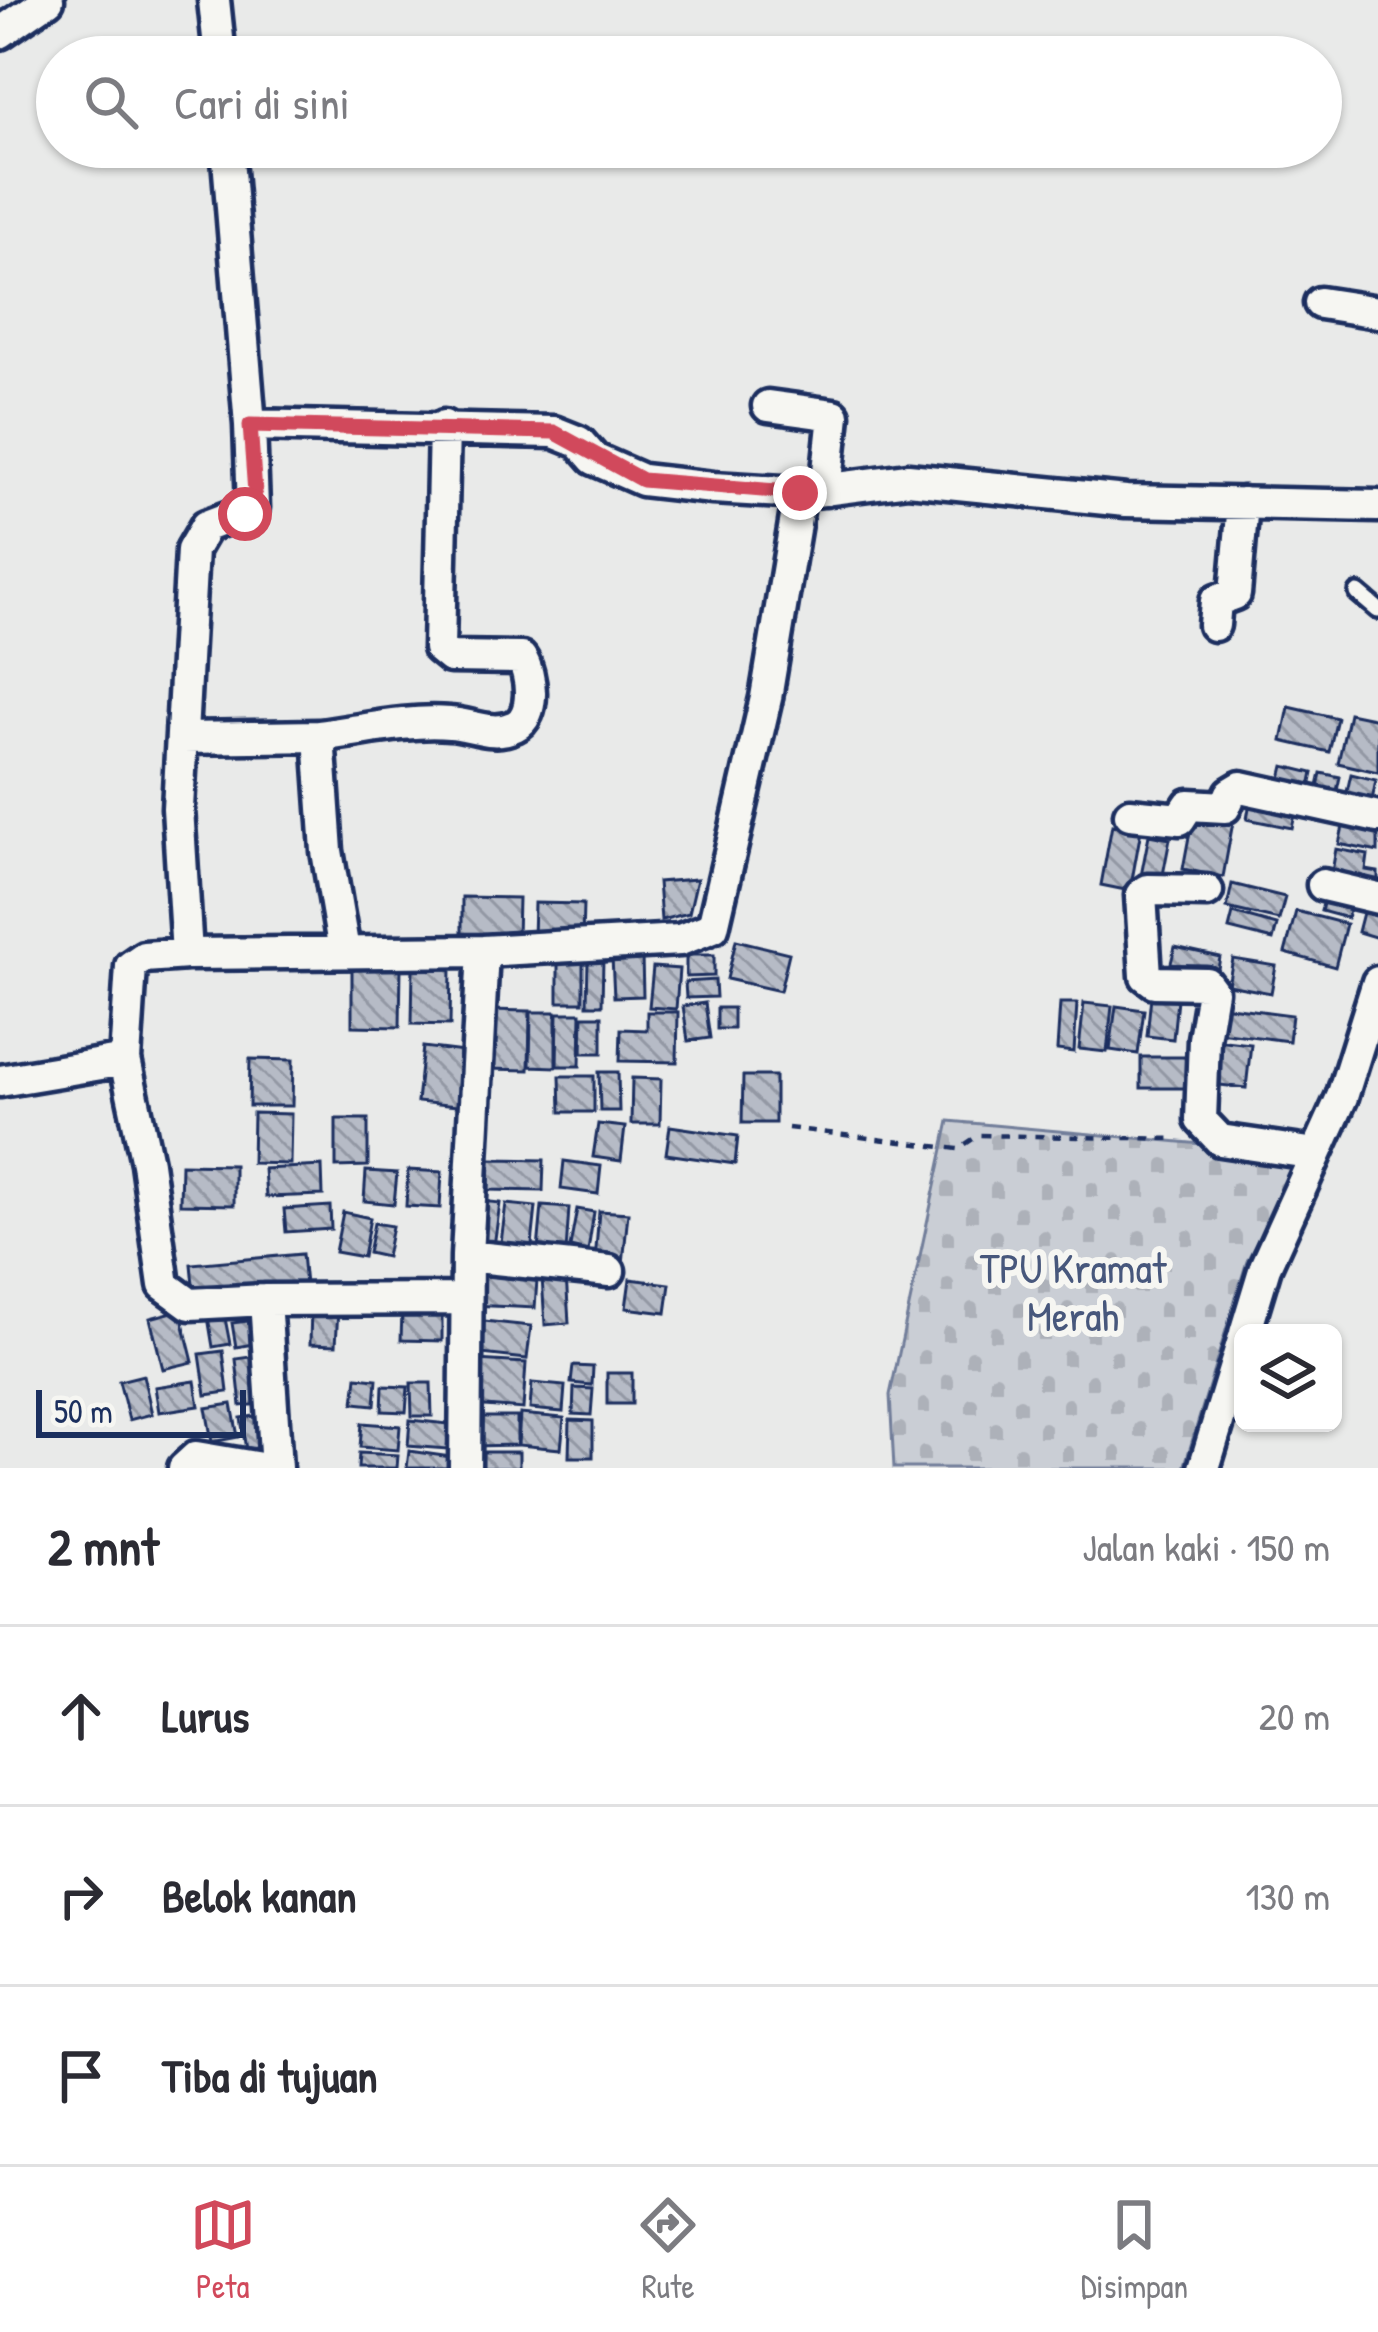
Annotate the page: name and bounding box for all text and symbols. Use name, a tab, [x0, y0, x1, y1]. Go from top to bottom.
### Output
search box	[36, 36, 1342, 168]
icon: search	[78, 69, 144, 135]
text: Cari di sini	[174, 72, 350, 133]
route end	[773, 466, 827, 520]
route start	[218, 487, 272, 541]
park label: TPU Kramat Merah	[980, 1239, 1167, 1344]
map controls	[1234, 1324, 1342, 1432]
button: layers	[1234, 1324, 1342, 1432]
scale bar	[36, 1384, 246, 1437]
text: 50 m	[54, 1389, 113, 1433]
text: 2 mnt	[48, 1512, 159, 1581]
text: Jalan kaki · 150 m	[1082, 1520, 1330, 1573]
icon: ahead	[48, 1683, 114, 1749]
text: Lurus	[162, 1685, 249, 1746]
text: 20 m	[1259, 1689, 1330, 1742]
icon: right	[48, 1863, 114, 1929]
text: Belok kanan	[162, 1865, 357, 1926]
text: 130 m	[1245, 1869, 1330, 1922]
icon: arrive	[48, 2043, 114, 2109]
text: Tiba di tujuan	[162, 2045, 378, 2106]
tab: Peta	[190, 2192, 256, 2308]
tab: Rute	[635, 2192, 701, 2308]
tab: Disimpan	[1081, 2192, 1188, 2308]

